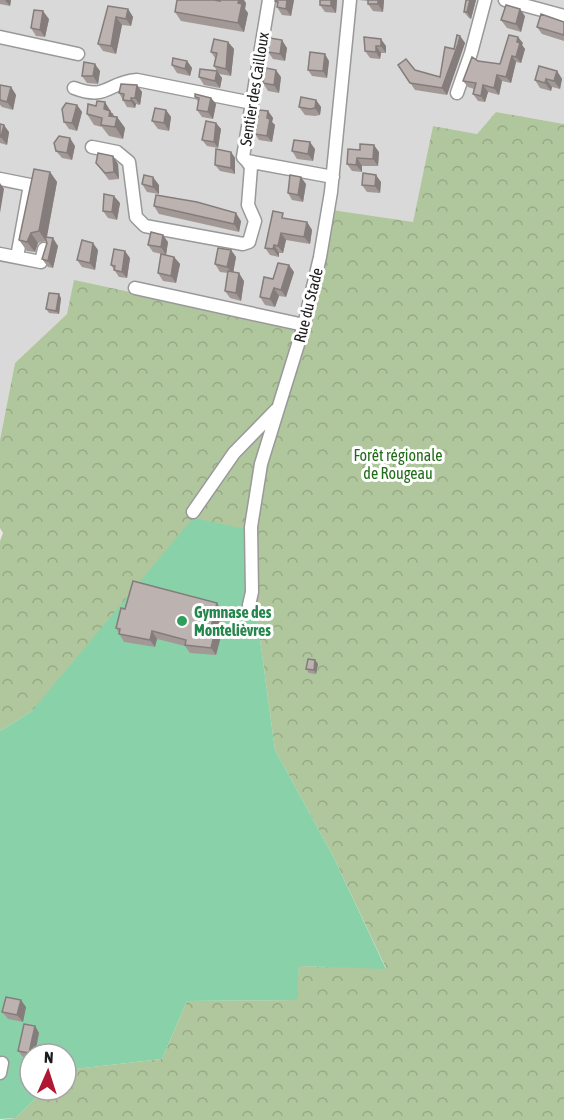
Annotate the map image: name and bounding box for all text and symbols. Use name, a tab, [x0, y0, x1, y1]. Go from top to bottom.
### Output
street label: Sentier des Cailloux	[236, 30, 272, 147]
street label: Rue du Stade	[290, 266, 326, 344]
park label: Forêt régionale de Rougeau	[353, 446, 443, 483]
place label: Gymnase des Montelièvres	[194, 603, 272, 639]
marker: Gymnase des Montelièvres	[175, 614, 189, 628]
north arrow	[18, 1042, 78, 1102]
text: N	[44, 1048, 54, 1066]

